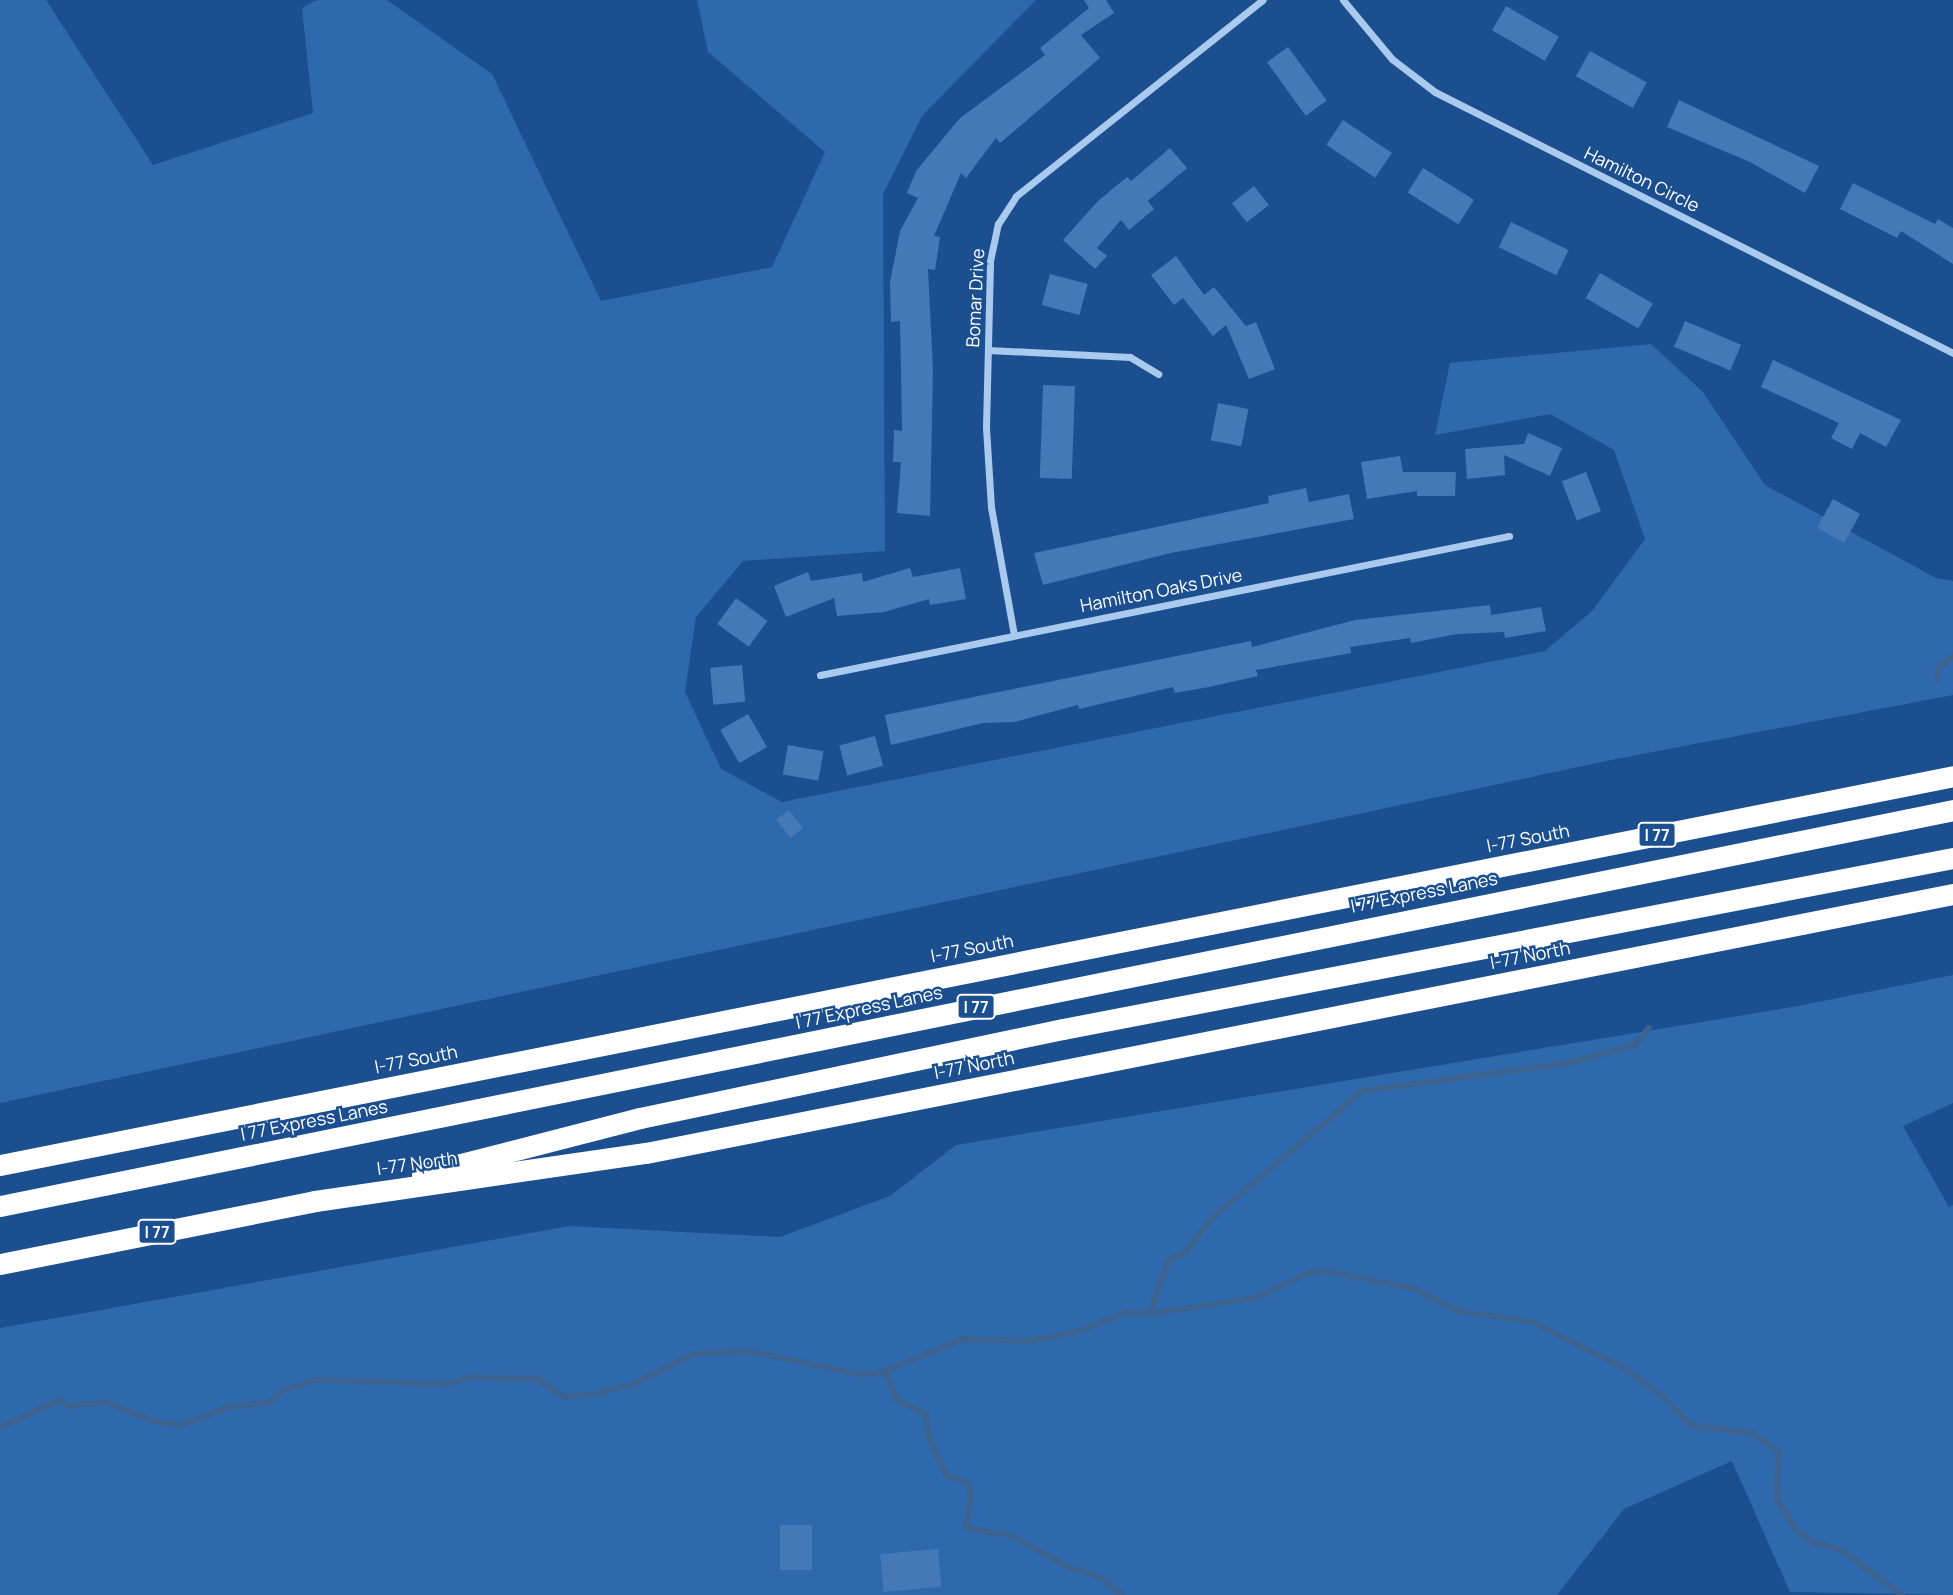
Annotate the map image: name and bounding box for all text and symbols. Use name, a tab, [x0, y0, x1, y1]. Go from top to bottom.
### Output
street label: Hamilton Circle	[1581, 142, 1703, 216]
street label: Bomar Drive	[962, 248, 988, 348]
street label: Hamilton Oaks Drive	[1078, 564, 1244, 616]
street label: I-77 South	[1485, 819, 1571, 857]
road number: I 77	[1636, 822, 1678, 848]
street label: I 77 Express Lanes	[1349, 867, 1499, 917]
street label: I-77 South	[929, 929, 1015, 967]
street label: I-77 North	[1488, 937, 1572, 973]
street label: I 77 Express Lanes	[794, 981, 944, 1033]
road number: I 77	[955, 995, 997, 1020]
street label: I-77 South	[373, 1040, 459, 1078]
street label: I-77 North	[932, 1047, 1016, 1083]
street label: I 77 Express Lanes	[239, 1095, 389, 1145]
street label: I-77 North	[375, 1147, 459, 1179]
road number: I 77	[136, 1220, 178, 1244]

